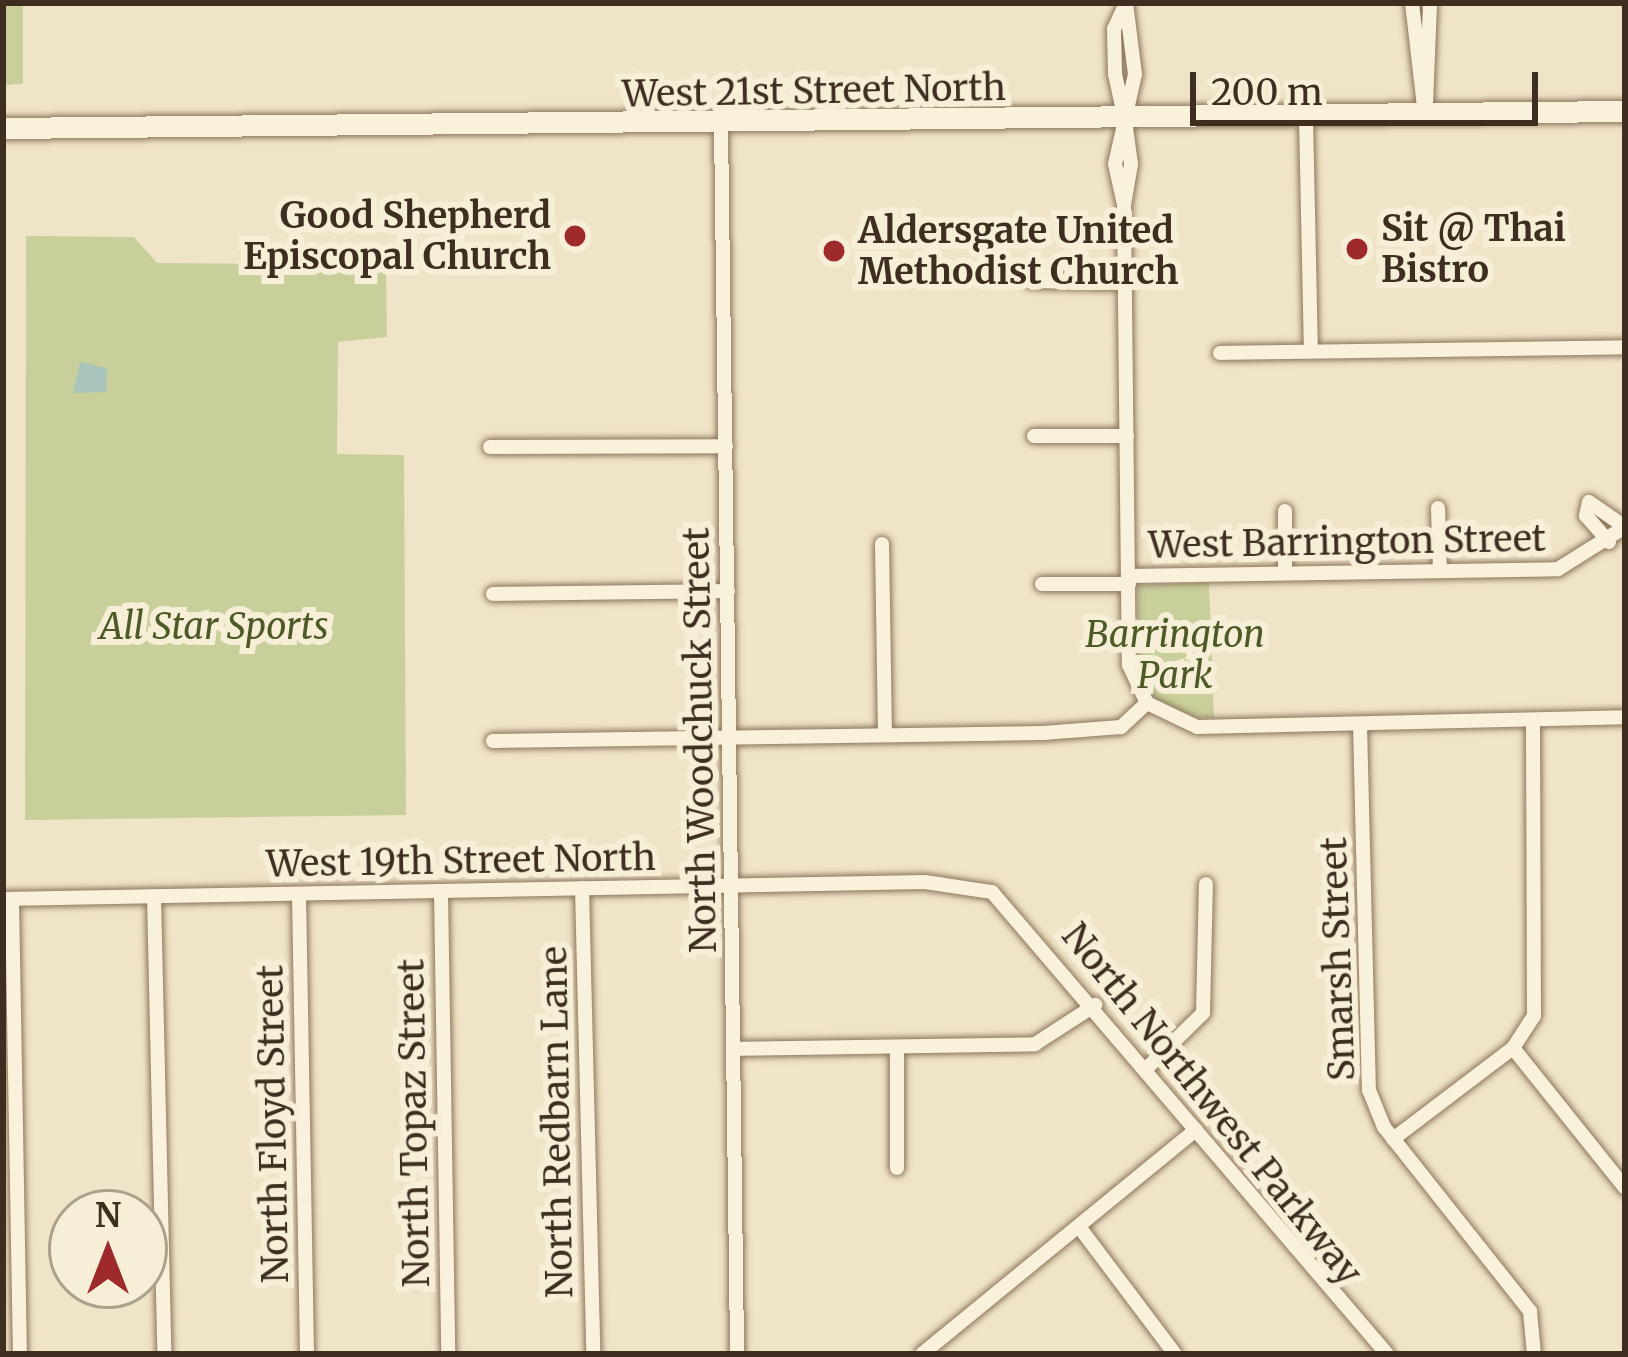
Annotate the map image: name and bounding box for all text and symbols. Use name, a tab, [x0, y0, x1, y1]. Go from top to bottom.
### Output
scale bar	[1196, 48, 1544, 122]
street label: West 21st Street North	[622, 66, 1006, 116]
text: 200 m	[1211, 70, 1323, 115]
place label: Good Shepherd Episcopal Church	[243, 193, 551, 278]
place label: Sit @ Thai Bistro	[1381, 206, 1566, 291]
place label: Aldersgate United Methodist Church	[858, 208, 1178, 293]
marker: Good Shepherd Episcopal Church	[562, 223, 588, 249]
marker: Sit @ Thai Bistro	[1344, 236, 1370, 262]
marker: Aldersgate United Methodist Church	[821, 238, 847, 264]
street label: West Barrington Street	[1148, 517, 1546, 567]
street label: North Woodchuck Street	[675, 527, 725, 953]
park label: All Star Sports	[99, 605, 329, 649]
park label: Barrington Park	[1085, 612, 1265, 697]
street label: West 19th Street North	[266, 836, 656, 886]
street label: Smarsh Street	[1312, 836, 1364, 1082]
street label: North Northwest Parkway	[1053, 915, 1371, 1293]
street label: North Redbarn Lane	[532, 946, 582, 1298]
street label: North Topaz Street	[390, 958, 438, 1288]
street label: North Floyd Street	[249, 965, 297, 1283]
north arrow	[48, 1189, 168, 1309]
text: N	[95, 1195, 121, 1236]

